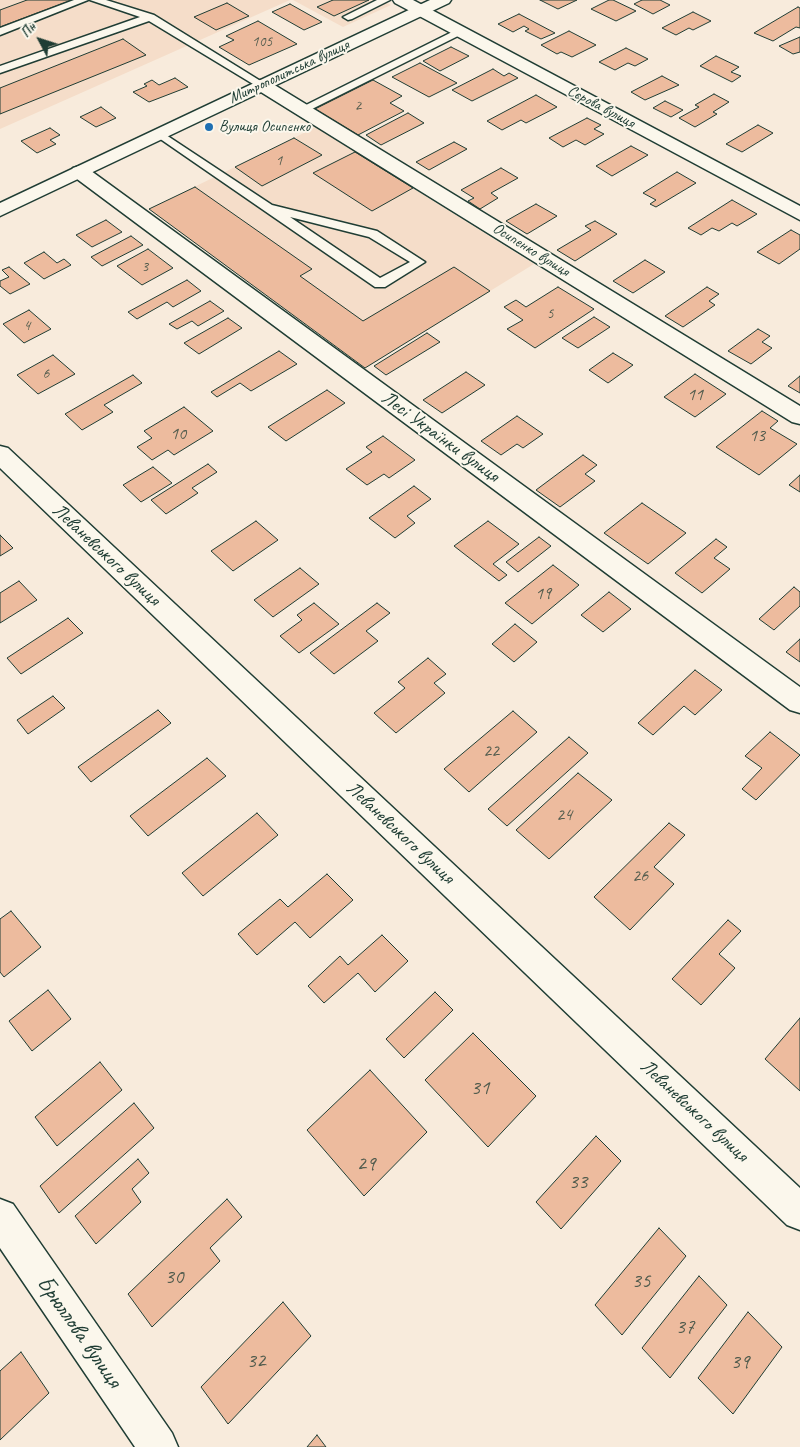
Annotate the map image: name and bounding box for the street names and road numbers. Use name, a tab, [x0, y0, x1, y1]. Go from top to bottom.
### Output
street label: Митрополитська вулиця	[226, 36, 352, 108]
street label: Сєрова вулиця	[564, 81, 638, 133]
street label: Осипенко вулиця	[489, 219, 573, 281]
street label: Лесі Українки вулиця	[376, 386, 504, 488]
street label: Леваневського вулиця	[47, 499, 165, 611]
street label: Леваневського вулиця	[341, 777, 459, 889]
street label: Леваневського вулиця	[635, 1055, 753, 1167]
street label: Брюллова вулиця	[30, 1270, 128, 1394]

